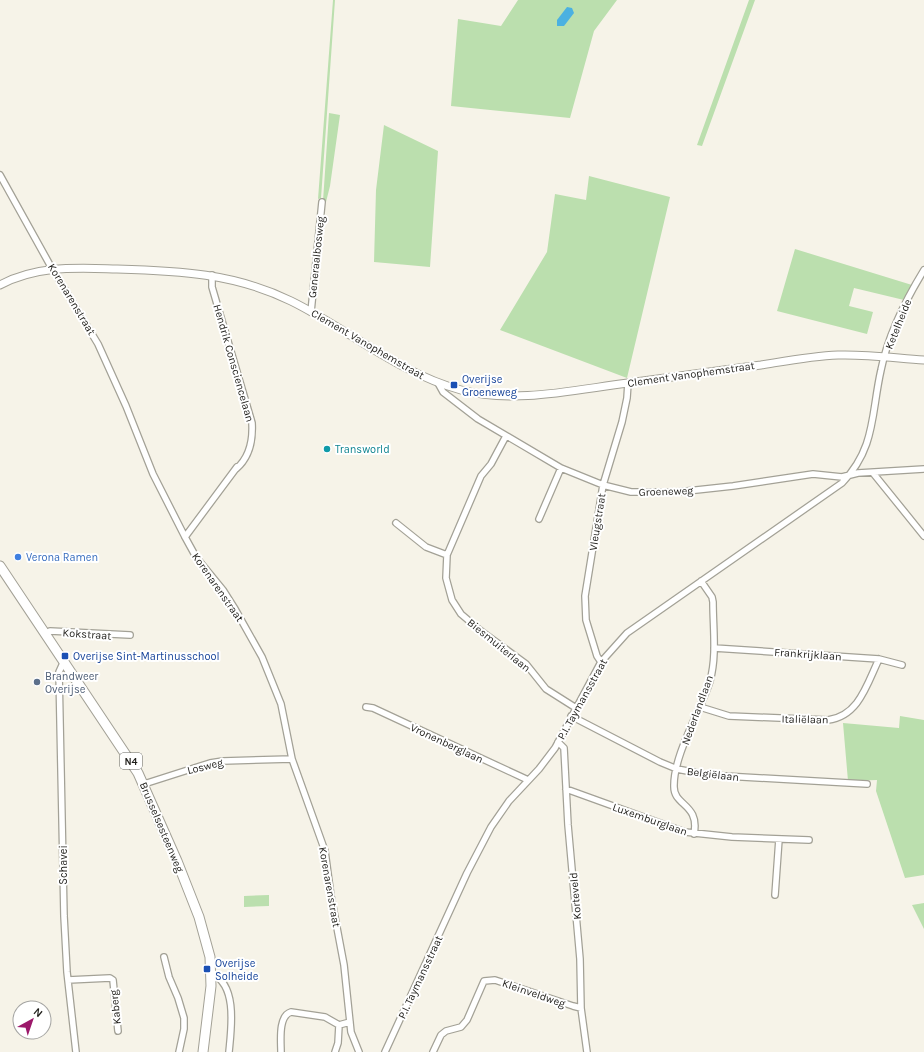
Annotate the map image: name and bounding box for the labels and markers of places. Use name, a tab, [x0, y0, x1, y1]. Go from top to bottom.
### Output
place label: Overijse Groeneweg	[462, 373, 518, 399]
marker: Overijse Groeneweg	[449, 380, 459, 390]
place label: Transworld	[335, 443, 390, 456]
marker: Transworld	[322, 444, 332, 454]
place label: Verona Ramen	[26, 551, 98, 564]
marker: Verona Ramen	[13, 552, 23, 562]
place label: Overijse Sint-Martinusschool	[73, 650, 220, 663]
marker: Overijse Sint-Martinusschool	[60, 651, 70, 661]
place label: Brandweer Overijse	[45, 670, 98, 696]
marker: Brandweer Overijse	[32, 677, 42, 687]
place label: Overijse Solheide	[215, 957, 259, 983]
marker: Overijse Solheide	[202, 964, 212, 974]

